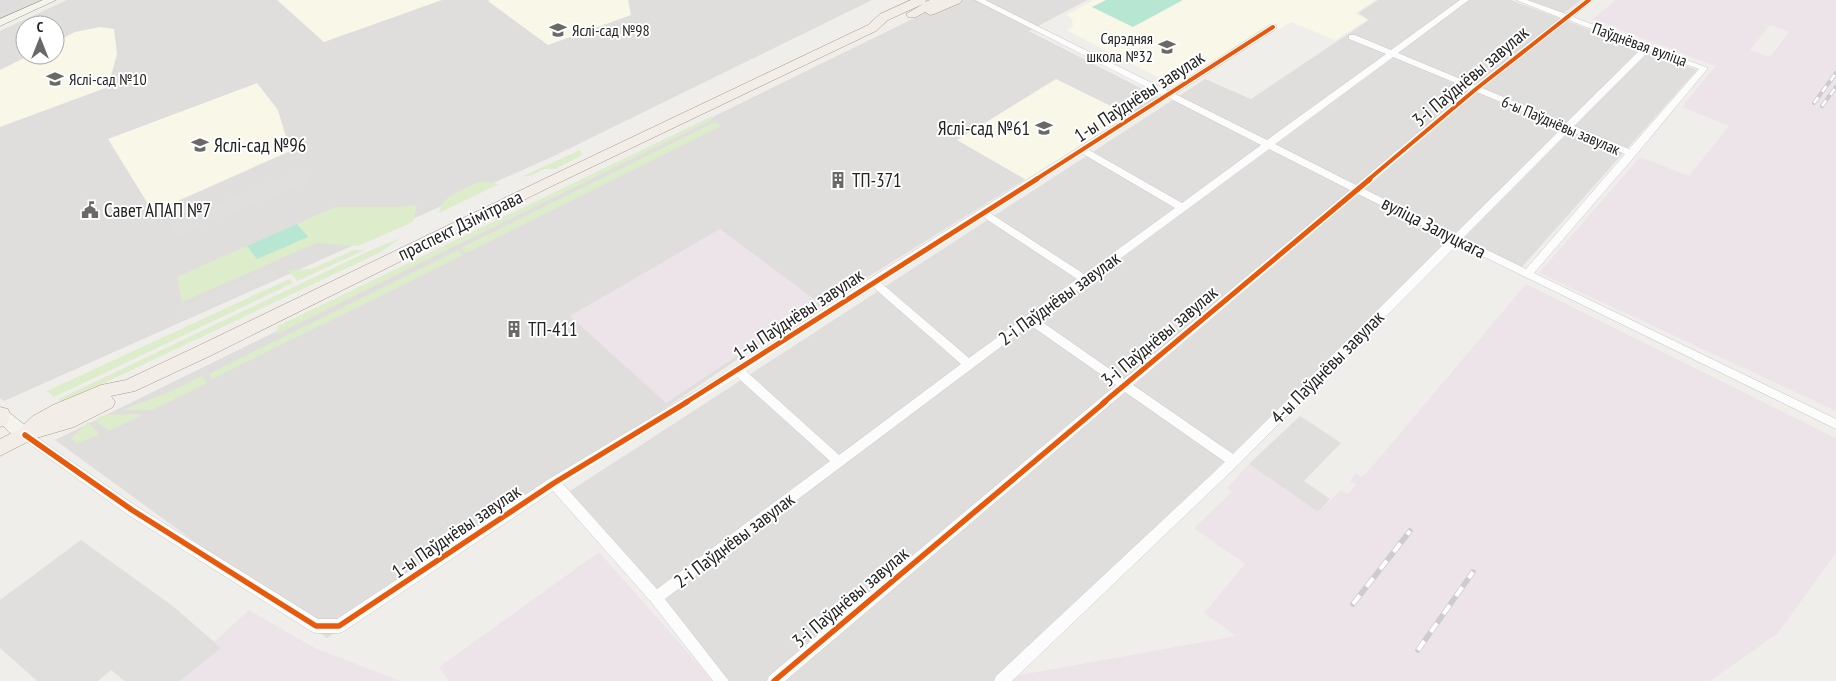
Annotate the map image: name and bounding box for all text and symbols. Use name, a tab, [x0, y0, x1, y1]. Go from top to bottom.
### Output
north arrow	[15, 15, 65, 65]
text: С	[37, 18, 44, 36]
street label: Паўднёвая вуліца	[1590, 18, 1690, 70]
school or university icon: Яслі-сад №98	[548, 20, 568, 40]
place label: Яслі-сад №98	[572, 20, 650, 40]
street label: 3-і Паўднёвы завулак	[1407, 20, 1534, 132]
place label: Сярэдняя школа №32	[1087, 28, 1153, 66]
school or university icon: Сярэдняя школа №32	[1157, 37, 1177, 57]
street label: 1-ы Паўднёвы завулак	[1069, 45, 1209, 147]
school or university icon: Яслі-сад №10	[45, 69, 65, 89]
place label: Яслі-сад №10	[69, 69, 147, 89]
street label: 6-ы Паўднёвы завулак	[1499, 91, 1624, 159]
place label: Яслі-сад №61	[938, 116, 1030, 140]
school or university icon: Яслі-сад №61	[1034, 118, 1054, 138]
place label: Яслі-сад №96	[214, 133, 306, 157]
school or university icon: Яслі-сад №96	[190, 135, 210, 155]
place label: ТП-371	[852, 168, 902, 192]
building icon: ТП-371	[828, 170, 848, 190]
street label: праспект Дзімітрава	[394, 184, 526, 266]
street label: вуліца Залуцкага	[1378, 190, 1490, 264]
place label: Савет АПАП №7	[104, 198, 211, 222]
public building icon: Савет АПАП №7	[80, 200, 100, 220]
street label: 2-і Паўднёвы завулак	[993, 245, 1125, 350]
street label: 1-ы Паўднёвы завулак	[728, 263, 868, 365]
street label: 3-і Паўднёвы завулак	[1096, 280, 1223, 392]
street label: 4-ы Паўднёвы завулак	[1265, 305, 1389, 429]
place label: ТП-411	[528, 317, 578, 341]
building icon: ТП-411	[504, 319, 524, 339]
street label: 1-ы Паўднёвы завулак	[387, 479, 526, 583]
street label: 2-і Паўднёвы завулак	[669, 487, 799, 593]
street label: 3-і Паўднёвы завулак	[787, 541, 914, 653]

